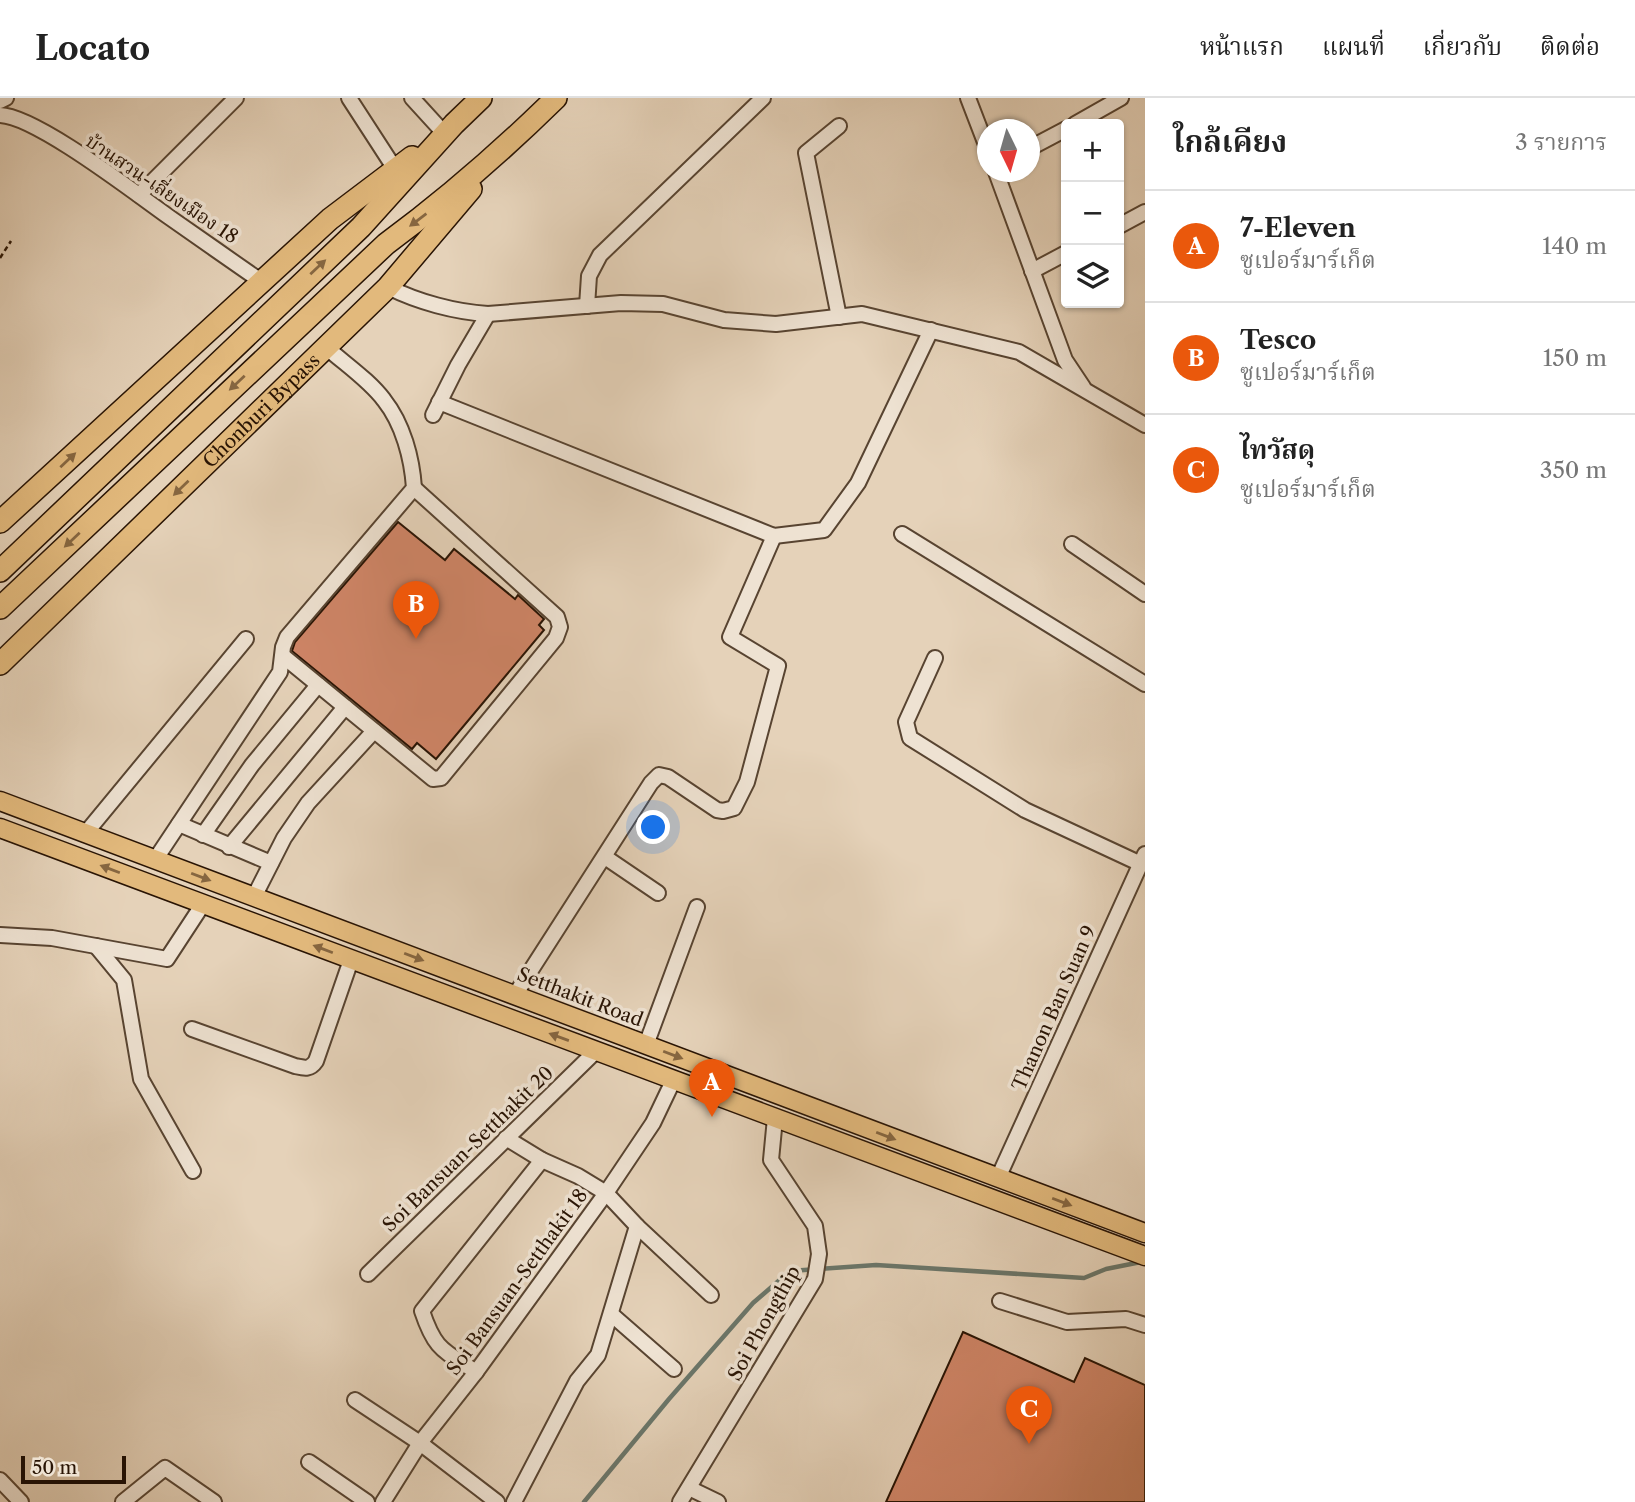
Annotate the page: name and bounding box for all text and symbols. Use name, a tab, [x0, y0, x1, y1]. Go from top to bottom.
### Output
text: Locato	[35, 28, 150, 69]
text: หน้าแรก	[1200, 32, 1284, 61]
text: แผนที่	[1322, 32, 1385, 61]
text: เกี่ยวกับ	[1423, 32, 1502, 61]
text: ติดต่อ	[1540, 32, 1600, 61]
north arrow	[977, 119, 1040, 182]
map controls	[1061, 119, 1124, 308]
button: +	[1061, 119, 1124, 182]
text: ใกล้เคียง	[1173, 123, 1287, 160]
street label: บ้านสวน-เลี่ยงเมือง 18	[81, 127, 244, 249]
text: 3 รายการ	[1515, 128, 1607, 156]
button: −	[1061, 182, 1124, 245]
text: 7-Eleven	[1240, 212, 1356, 244]
one-way arrow	[409, 213, 427, 228]
text: A	[1187, 232, 1205, 260]
text: 140 m	[1542, 232, 1607, 260]
button: layers	[1061, 245, 1124, 308]
text: ซูเปอร์มาร์เก็ต	[1240, 246, 1376, 274]
one-way arrow	[309, 259, 326, 275]
text: Tesco	[1240, 324, 1316, 356]
text: B	[1187, 344, 1205, 372]
text: 150 m	[1543, 344, 1607, 372]
street label: Chonburi Bypass	[198, 348, 324, 472]
text: ซูเปอร์มาร์เก็ต	[1240, 358, 1376, 386]
one-way arrow	[228, 375, 246, 391]
text: ไทวัสดุ	[1240, 434, 1315, 466]
one-way arrow	[59, 452, 76, 468]
text: C	[1187, 456, 1205, 484]
text: 350 m	[1540, 456, 1607, 484]
text: ซูเปอร์มาร์เก็ต	[1240, 475, 1376, 503]
one-way arrow	[173, 480, 190, 496]
one-way arrow	[64, 531, 81, 547]
pin: B	[393, 581, 439, 639]
your location	[636, 810, 670, 844]
one-way arrow	[100, 864, 121, 875]
one-way arrow	[191, 872, 212, 883]
street label: Thanon Ban Suan 9	[1007, 922, 1101, 1094]
one-way arrow	[313, 943, 334, 954]
one-way arrow	[404, 952, 425, 963]
street label: Setthakit Road	[514, 962, 647, 1032]
one-way arrow	[549, 1032, 570, 1043]
one-way arrow	[662, 1050, 683, 1061]
pin: A	[689, 1059, 735, 1117]
street label: Soi Bansuan-Setthakit 20	[378, 1061, 558, 1237]
one-way arrow	[875, 1130, 896, 1141]
street label: Soi Bansuan-Setthakit 18	[442, 1184, 592, 1380]
one-way arrow	[1051, 1197, 1072, 1208]
street label: Soi Phongthip	[723, 1261, 805, 1385]
pin: C	[1006, 1386, 1052, 1444]
scale bar	[21, 1453, 126, 1485]
text: 50 m	[32, 1456, 77, 1479]

